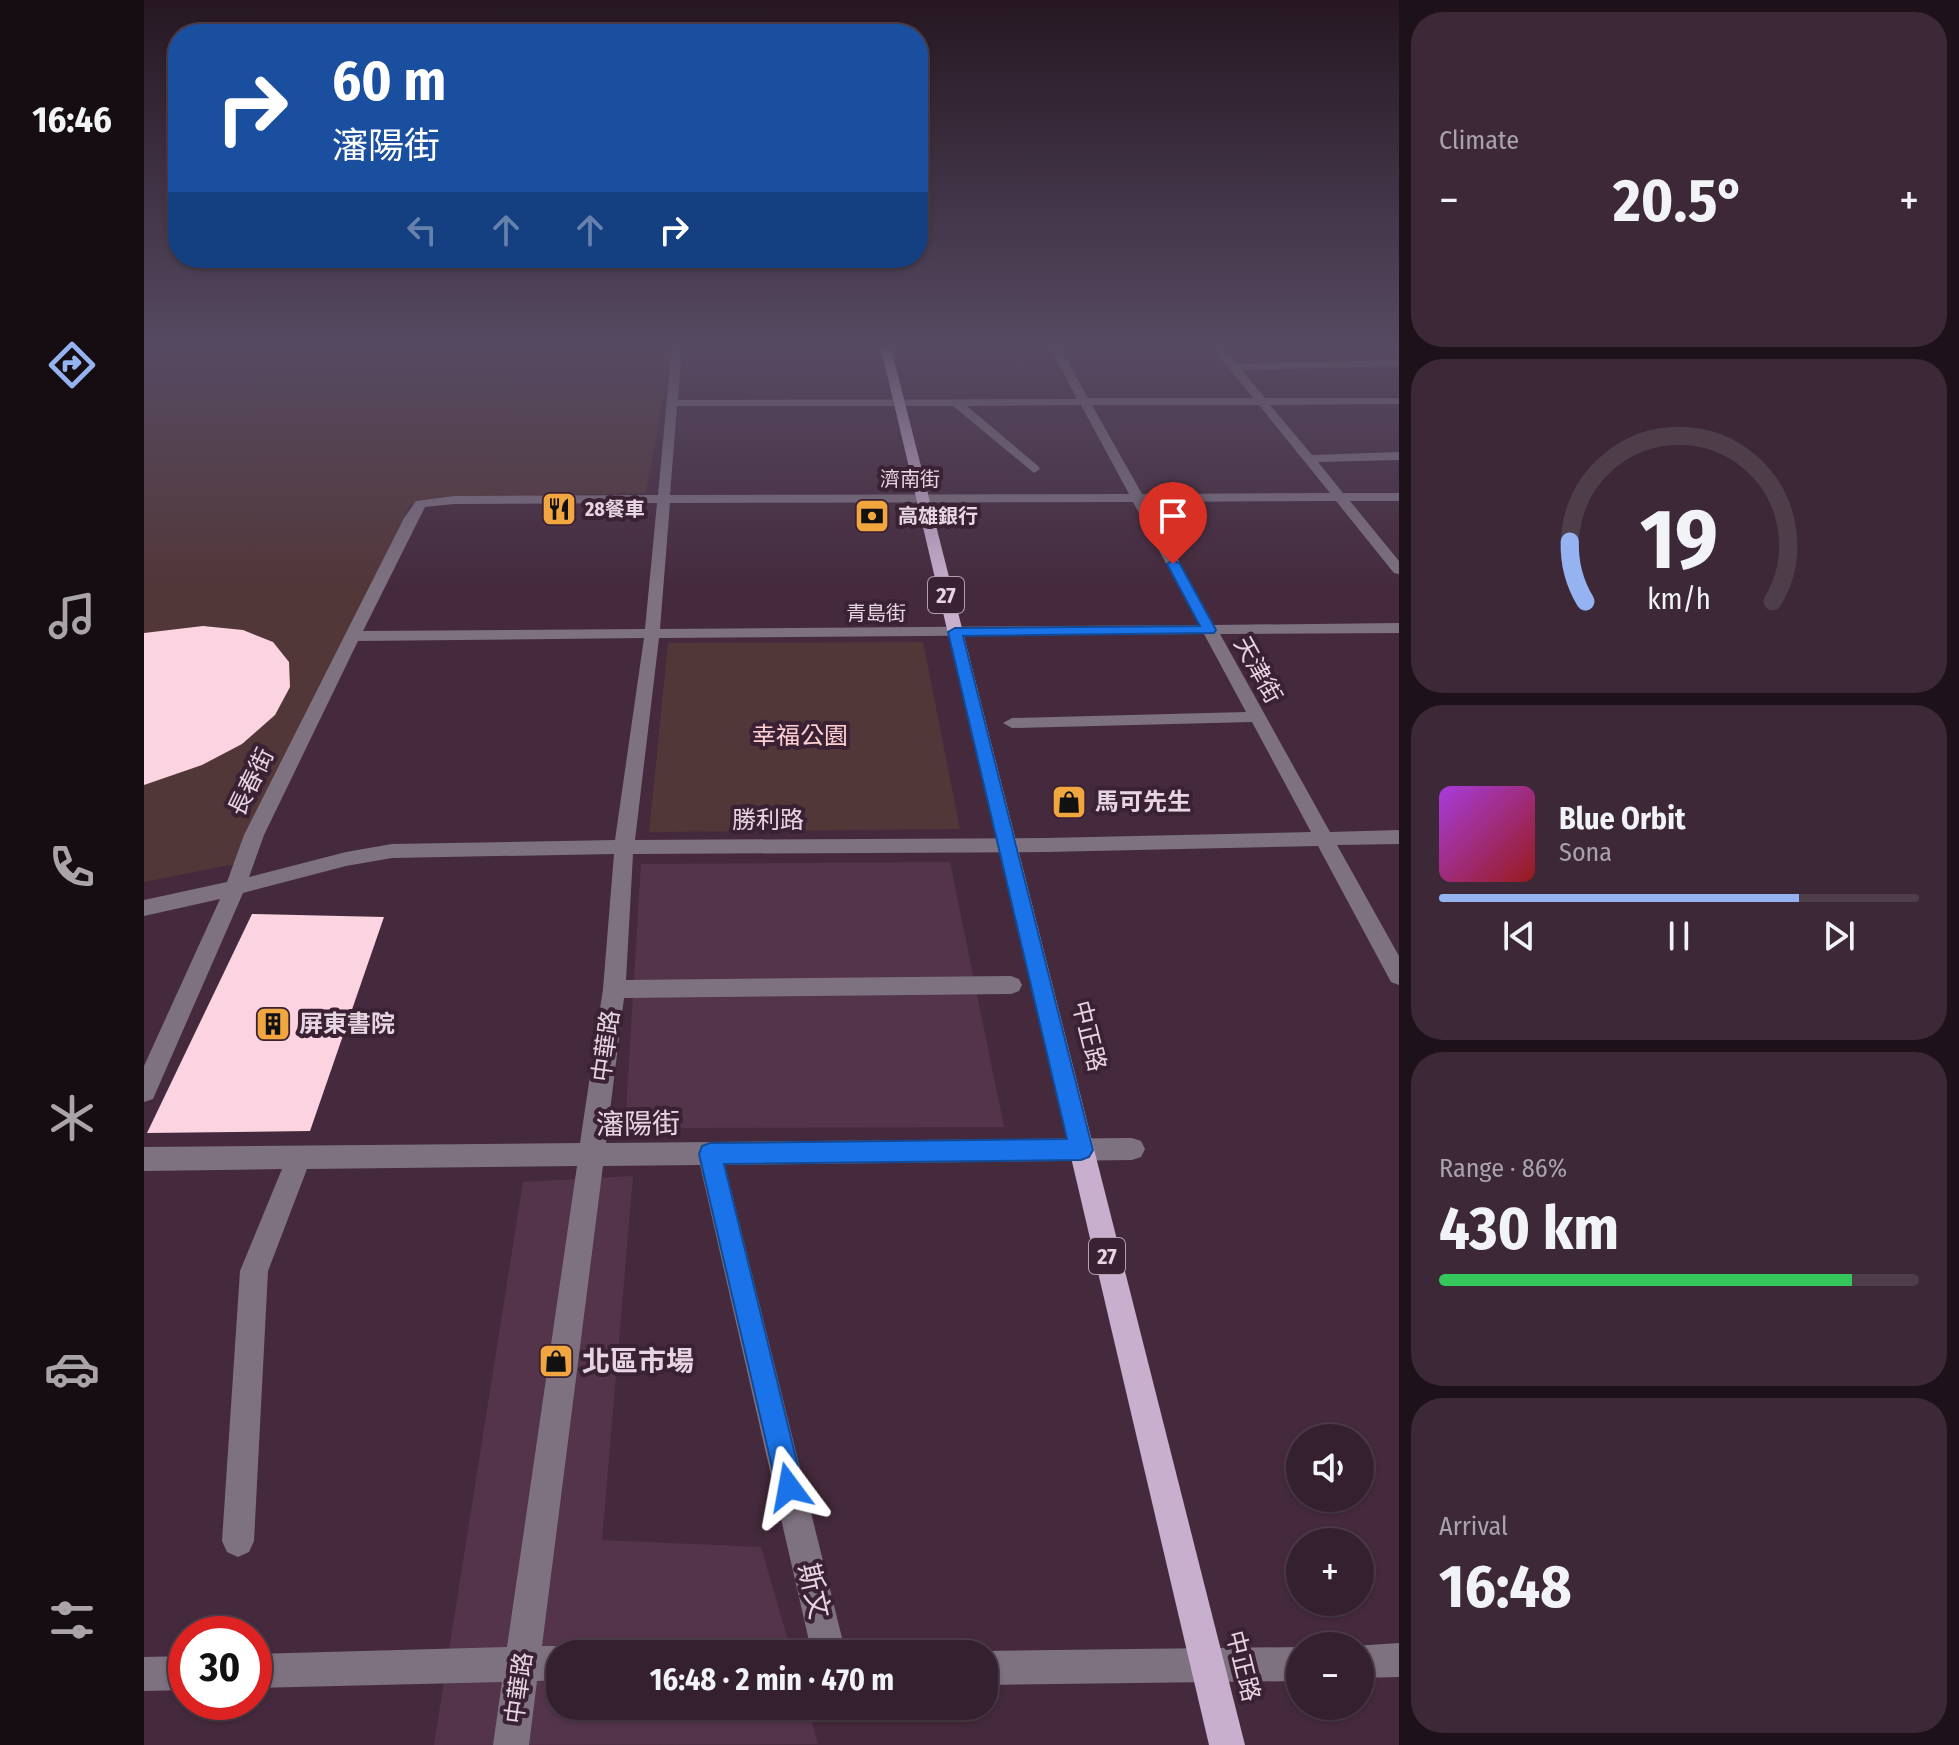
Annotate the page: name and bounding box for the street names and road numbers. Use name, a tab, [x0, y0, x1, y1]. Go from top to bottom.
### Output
street label: 濟南街	[880, 467, 940, 491]
road number: 27	[928, 577, 964, 613]
street label: 青島街	[846, 601, 906, 625]
street label: 天津街	[1228, 632, 1288, 708]
street label: 長春街	[223, 744, 279, 820]
street label: 勝利路	[732, 806, 804, 834]
street label: 中正路	[1067, 998, 1111, 1074]
street label: 中華路	[587, 1008, 625, 1084]
street label: 瀋陽街	[596, 1107, 680, 1141]
road number: 27	[1089, 1238, 1125, 1274]
street label: 斯文	[792, 1560, 836, 1622]
street label: 中正路	[1221, 1628, 1265, 1704]
street label: 中華路	[500, 1650, 538, 1726]

